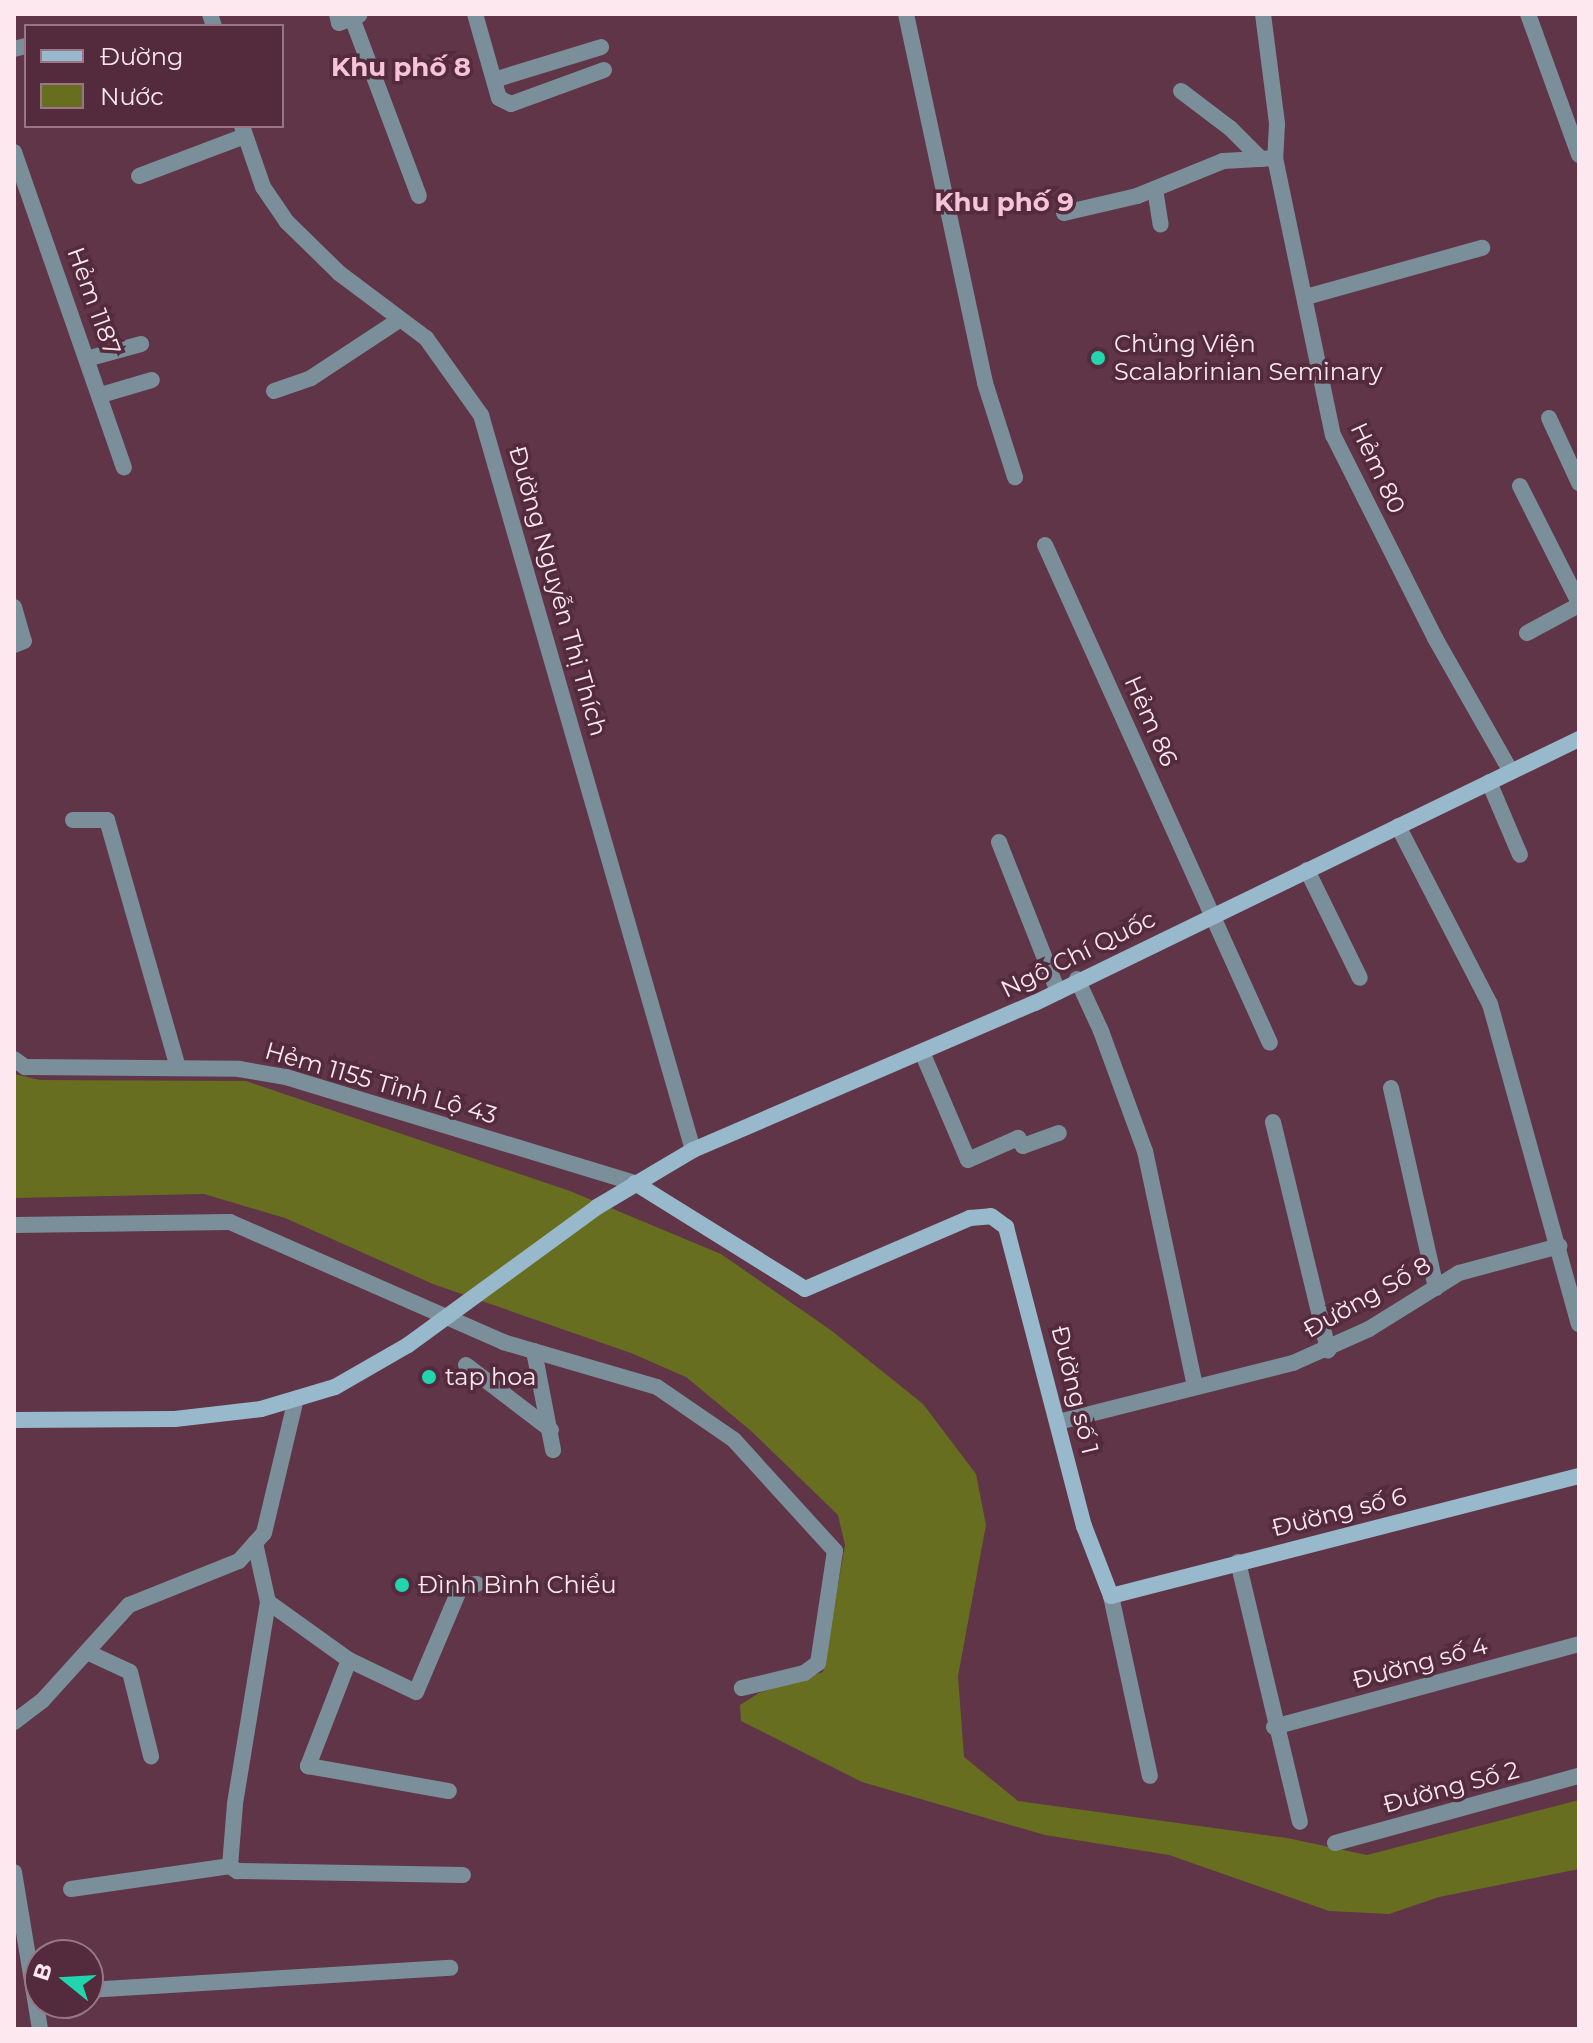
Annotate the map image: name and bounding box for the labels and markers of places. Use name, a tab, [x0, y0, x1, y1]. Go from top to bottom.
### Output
place label: Chủng Viện Scalabrinian Seminary	[1114, 330, 1383, 386]
marker: Chủng Viện Scalabrinian Seminary	[1089, 349, 1107, 367]
place label: tap hoa	[445, 1363, 536, 1391]
marker: tap hoa	[420, 1368, 438, 1386]
place label: Đình Bình Chiểu	[418, 1571, 617, 1599]
marker: Đình Bình Chiểu	[393, 1576, 411, 1594]

